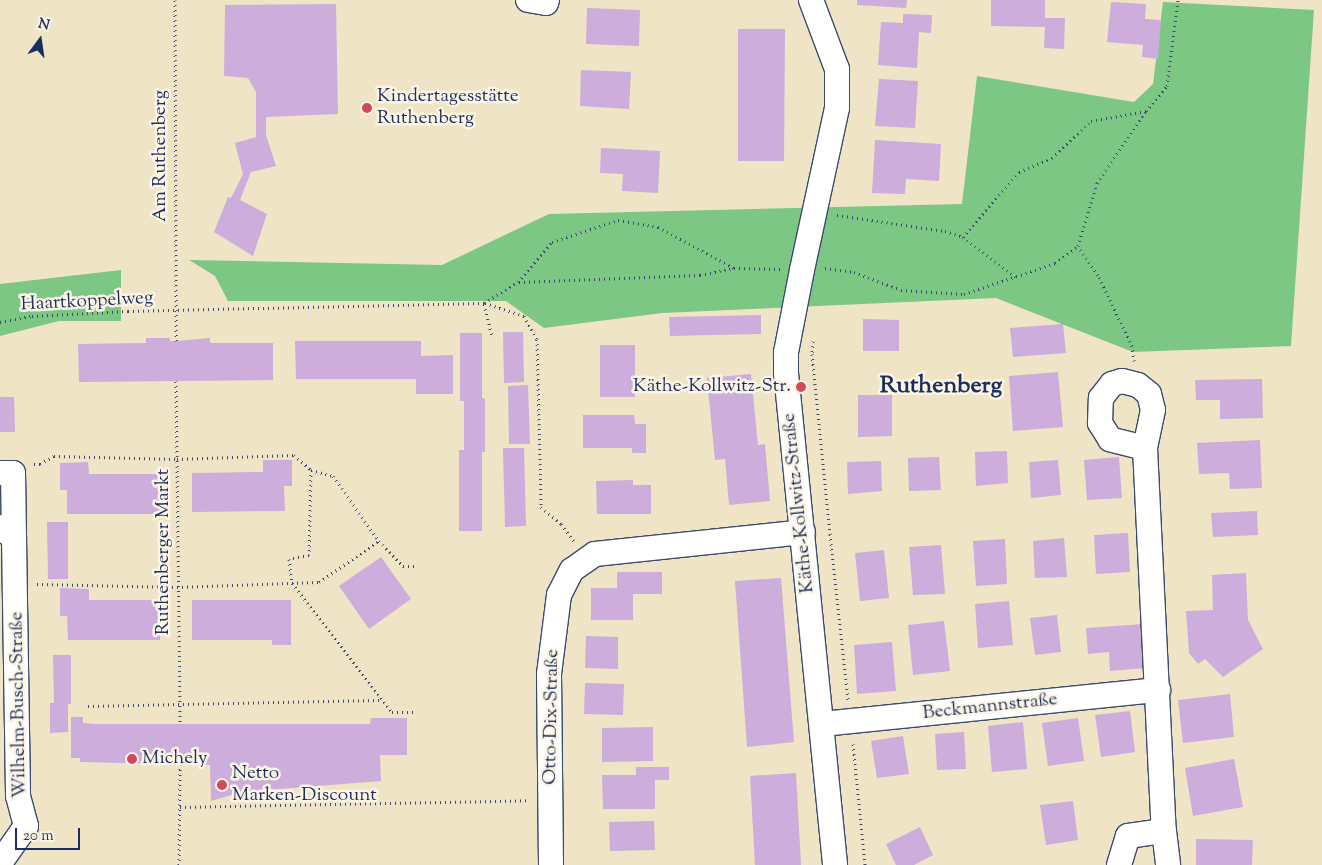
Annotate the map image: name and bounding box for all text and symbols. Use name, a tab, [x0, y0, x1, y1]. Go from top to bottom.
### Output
text: N	[36, 14, 51, 37]
north arrow	[15, 15, 65, 65]
place label: Kindertagesstätte Ruthenberg	[377, 86, 519, 130]
street label: Am Ruthenberg	[150, 90, 172, 222]
marker: Kindertagesstätte Ruthenberg	[361, 102, 373, 114]
street label: Haartkoppelweg	[20, 287, 154, 317]
district label: Ruthenberg	[880, 373, 1002, 401]
place label: Käthe-Kollwitz-Str.	[633, 376, 791, 398]
marker: Käthe-Kollwitz-Str.	[795, 381, 807, 393]
street label: Käthe-Kollwitz-Straße	[778, 412, 820, 594]
street label: Ruthenberger Markt	[153, 469, 175, 635]
street label: Wilhelm-Busch-Straße	[6, 612, 32, 798]
street label: Otto-Dix-Straße	[539, 649, 565, 785]
street label: Beckmannstraße	[922, 689, 1058, 725]
place label: Michely	[142, 748, 208, 770]
marker: Michely	[126, 753, 138, 765]
place label: Netto Marken-Discount	[232, 763, 377, 807]
marker: Netto Marken-Discount	[216, 779, 228, 791]
scale bar	[18, 818, 82, 850]
text: 20 m	[23, 826, 54, 847]

